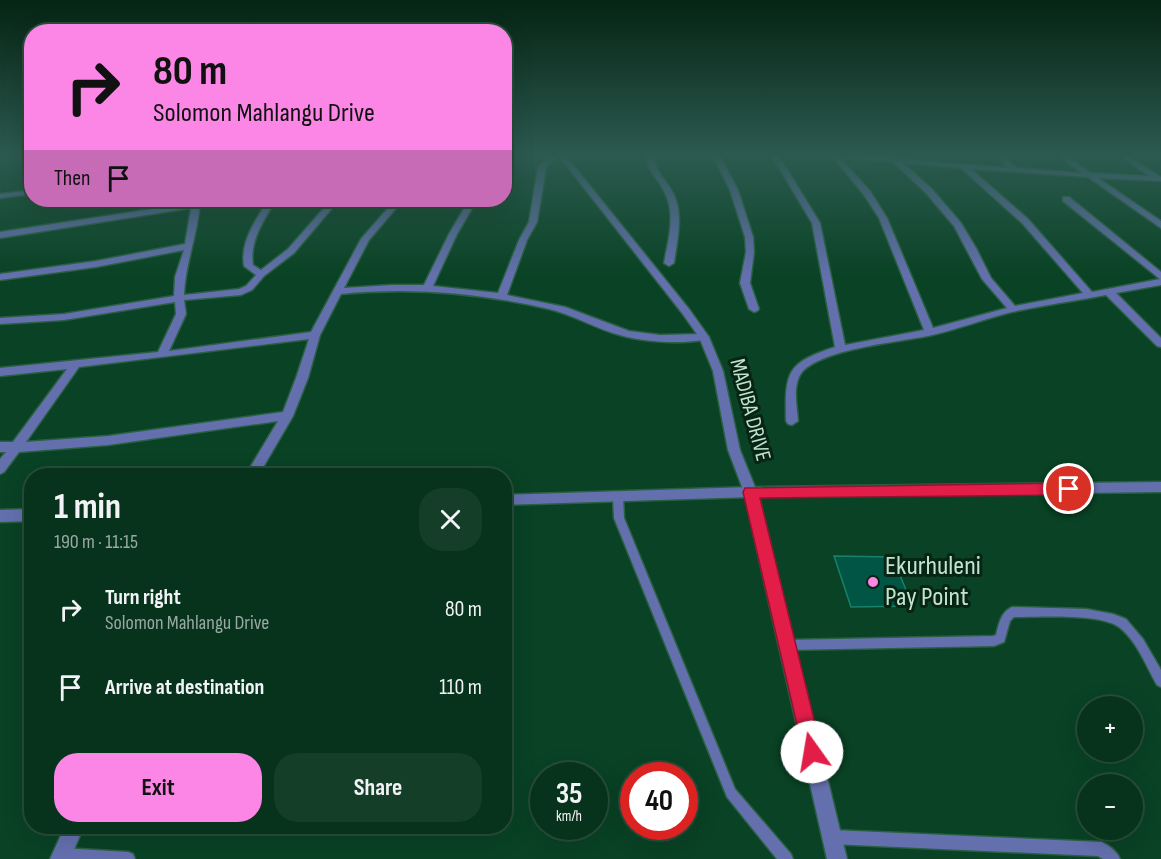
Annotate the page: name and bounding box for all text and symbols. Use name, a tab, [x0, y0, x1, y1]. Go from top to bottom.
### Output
text: 80 m	[153, 46, 227, 97]
icon: right	[54, 48, 132, 126]
text: Solomon Mahlangu Drive	[153, 97, 375, 129]
icon: arrive	[102, 162, 135, 195]
text: Then	[54, 165, 90, 192]
street label: MADIBA DRIVE	[723, 356, 777, 464]
pin	[1043, 463, 1094, 514]
icon: arrive	[1052, 472, 1085, 505]
text: 1 min	[54, 486, 121, 529]
button: close	[419, 488, 482, 551]
text: 190 m · 11:15	[54, 530, 138, 554]
place label: Ekurhuleni Pay Point	[885, 550, 981, 613]
marker: Ekurhuleni Pay Point	[866, 575, 880, 589]
text: Turn right	[105, 584, 181, 611]
icon: right	[54, 593, 87, 626]
text: 80 m	[445, 596, 482, 623]
text: Solomon Mahlangu Drive	[105, 611, 269, 635]
icon: arrive	[54, 671, 87, 704]
text: Arrive at destination	[105, 674, 264, 701]
text: 110 m	[439, 674, 482, 701]
map controls	[1077, 696, 1143, 840]
button: +	[1077, 696, 1143, 762]
position arrow	[780, 720, 844, 784]
button: Exit	[54, 753, 262, 822]
button: Share	[274, 753, 482, 822]
speed limit sign: 40	[620, 762, 698, 840]
button: −	[1077, 774, 1143, 840]
text: 35	[556, 776, 582, 812]
text: km/h	[556, 807, 582, 826]

